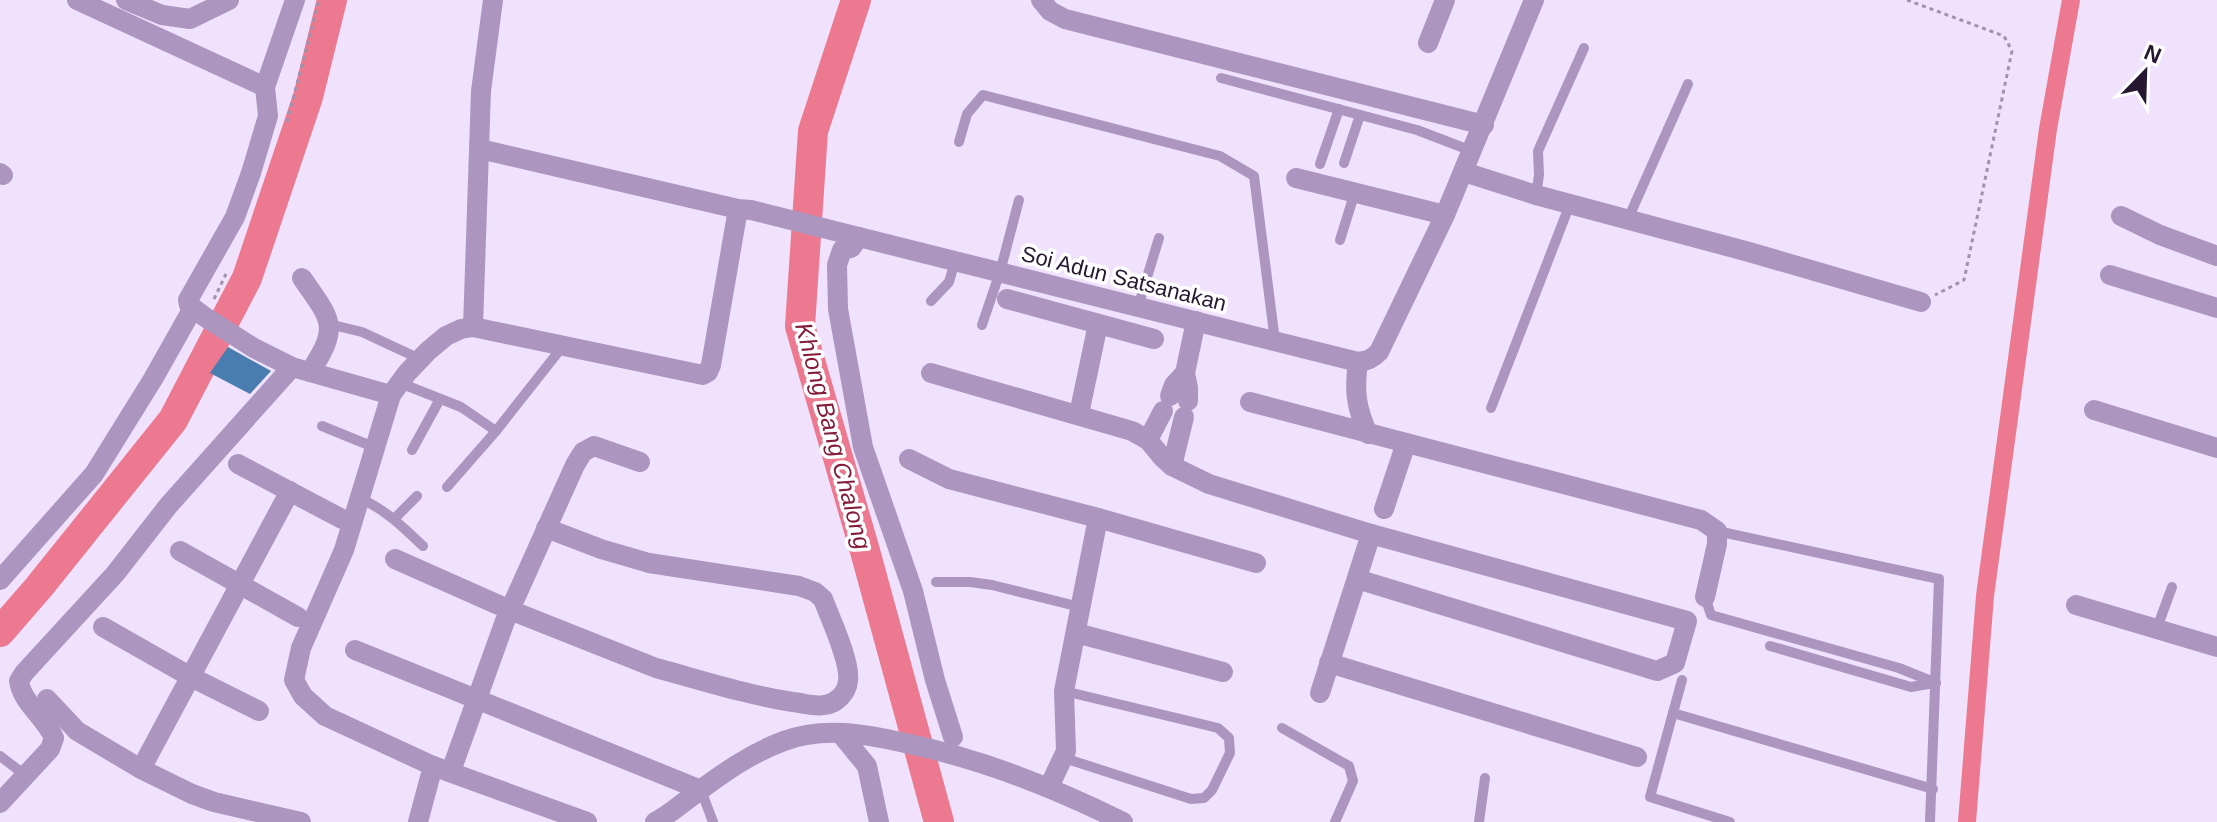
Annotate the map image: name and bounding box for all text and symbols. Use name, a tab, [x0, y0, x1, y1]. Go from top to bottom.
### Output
north arrow	[2105, 32, 2185, 112]
text: N	[2140, 39, 2165, 69]
street label: Soi Adun Satsanakan	[1019, 241, 1229, 316]
water label: Khlong Bang Chalong	[790, 320, 877, 553]

